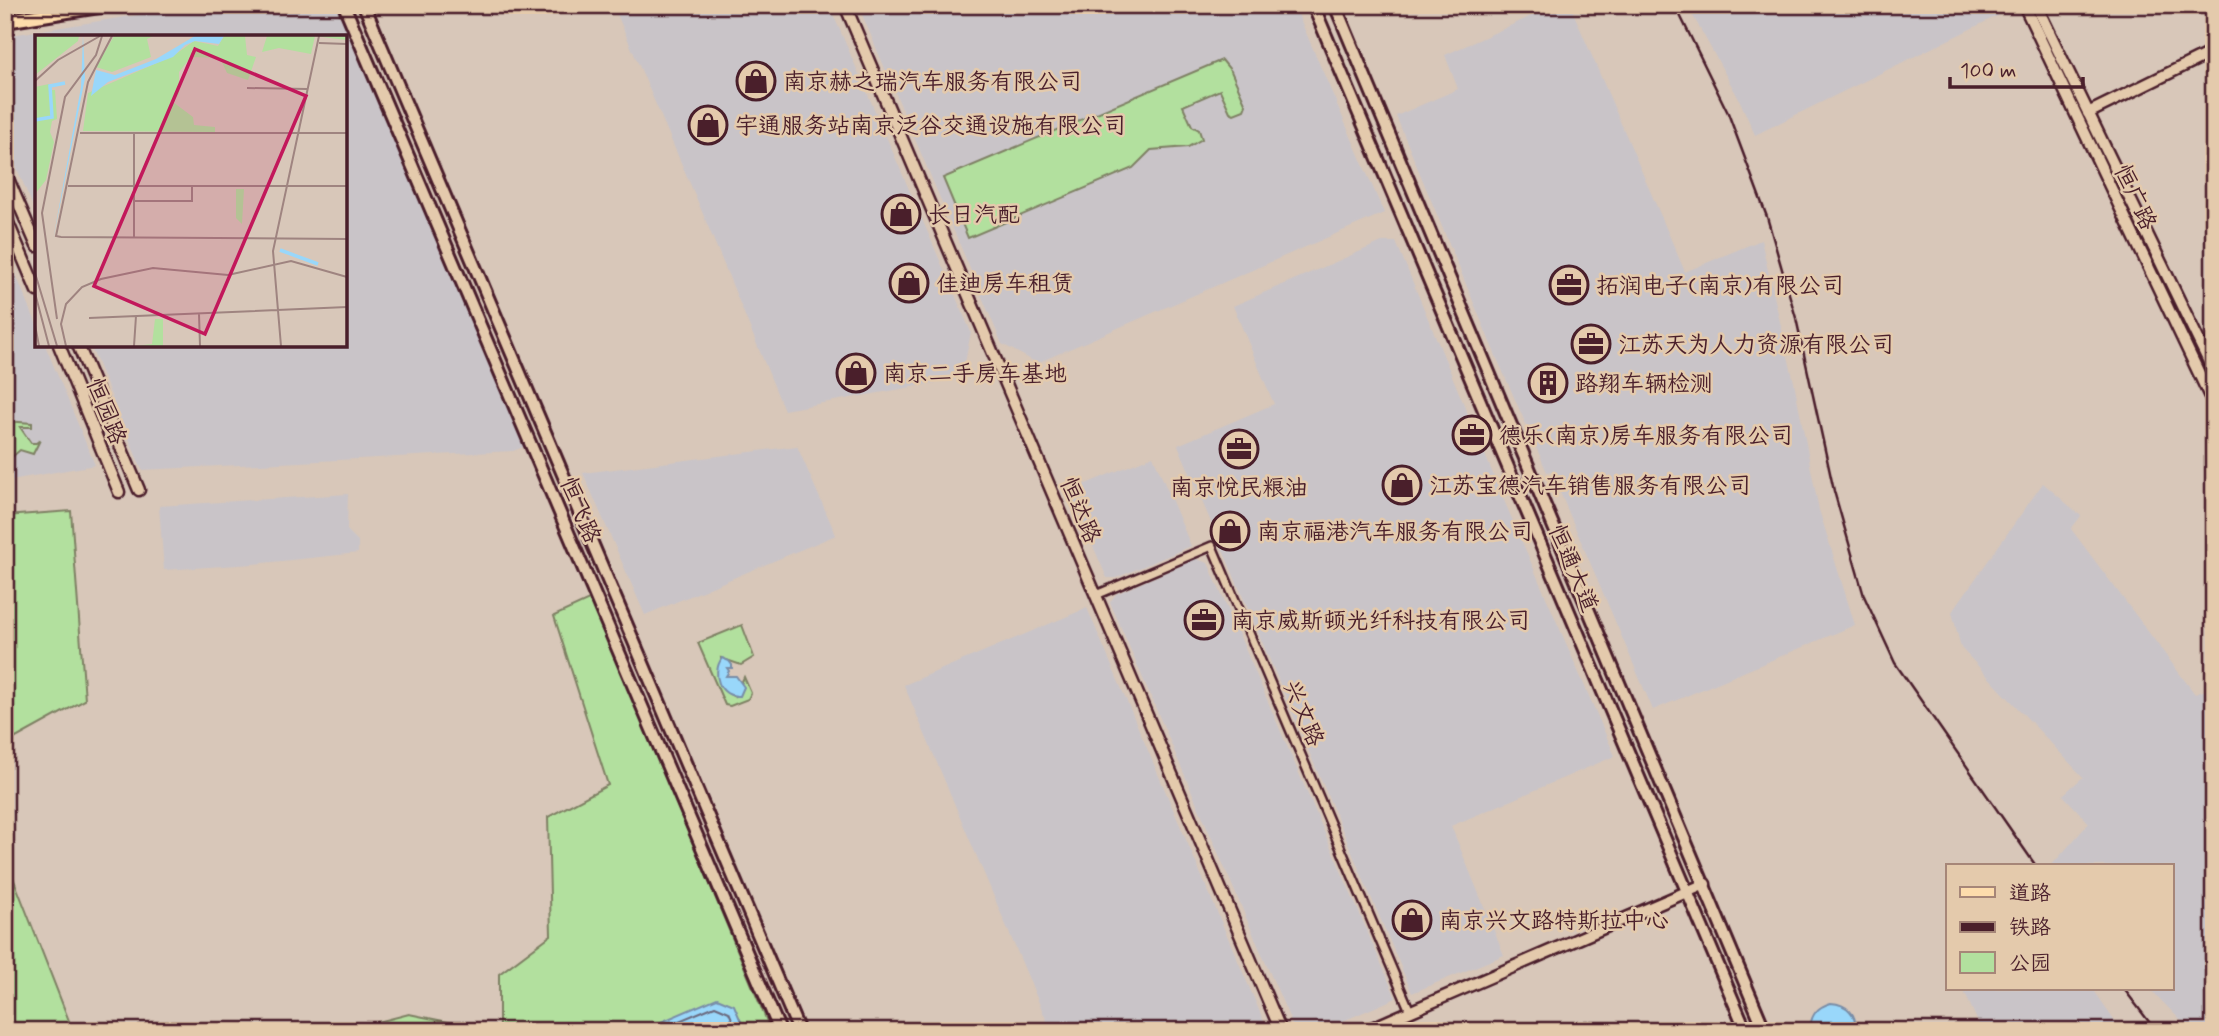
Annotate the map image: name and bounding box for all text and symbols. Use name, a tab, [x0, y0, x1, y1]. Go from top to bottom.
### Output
inset map	[35, 35, 346, 346]
scale bar	[1950, 46, 2082, 90]
text: 100 m	[1960, 57, 2016, 85]
shop icon: 南京赫之瑞汽车服务有限公司	[735, 60, 777, 102]
place label: 南京赫之瑞汽车服务有限公司	[783, 68, 1082, 98]
shop icon: 宇通服务站南京泛谷交通设施有限公司	[687, 104, 729, 146]
place label: 宇通服务站南京泛谷交通设施有限公司	[735, 112, 1126, 142]
street label: 恒广路	[2106, 160, 2162, 235]
shop icon: 长日汽配	[880, 193, 922, 235]
place label: 长日汽配	[928, 201, 1020, 231]
shop icon: 佳迪房车租赁	[888, 262, 930, 304]
office icon: 拓润电子(南京)有限公司	[1548, 264, 1590, 306]
place label: 佳迪房车租赁	[936, 270, 1074, 300]
place label: 拓润电子(南京)有限公司	[1596, 272, 1844, 302]
office icon: 江苏天为人力资源有限公司	[1570, 323, 1612, 365]
place label: 江苏天为人力资源有限公司	[1618, 331, 1894, 361]
shop icon: 南京二手房车基地	[835, 352, 877, 394]
place label: 南京二手房车基地	[883, 360, 1067, 390]
building icon: 路翔车辆检测	[1527, 362, 1569, 404]
place label: 路翔车辆检测	[1575, 370, 1713, 400]
street label: 恒园路	[78, 374, 132, 449]
office icon: 德乐(南京)房车服务有限公司	[1451, 414, 1493, 456]
place label: 德乐(南京)房车服务有限公司	[1499, 422, 1793, 452]
office icon: 南京悦民粮油	[1218, 428, 1260, 470]
shop icon: 江苏宝德汽车销售服务有限公司	[1381, 464, 1423, 506]
place label: 江苏宝德汽车销售服务有限公司	[1429, 472, 1751, 502]
street label: 恒飞路	[552, 473, 606, 548]
street label: 恒达路	[1052, 473, 1106, 548]
place label: 南京悦民粮油	[1170, 474, 1308, 504]
shop icon: 南京福港汽车服务有限公司	[1209, 510, 1251, 552]
place label: 南京福港汽车服务有限公司	[1257, 518, 1533, 548]
street label: 恒通大道	[1540, 521, 1604, 617]
office icon: 南京威斯顿光纤科技有限公司	[1183, 599, 1225, 641]
place label: 南京威斯顿光纤科技有限公司	[1231, 607, 1530, 637]
street label: 兴文路	[1275, 676, 1329, 751]
legend	[1946, 864, 2174, 990]
text: 道路	[2009, 880, 2051, 908]
shop icon: 南京兴文路特斯拉中心	[1391, 899, 1433, 941]
place label: 南京兴文路特斯拉中心	[1439, 907, 1669, 937]
text: 铁路	[2009, 914, 2051, 942]
text: 公园	[2009, 950, 2051, 978]

